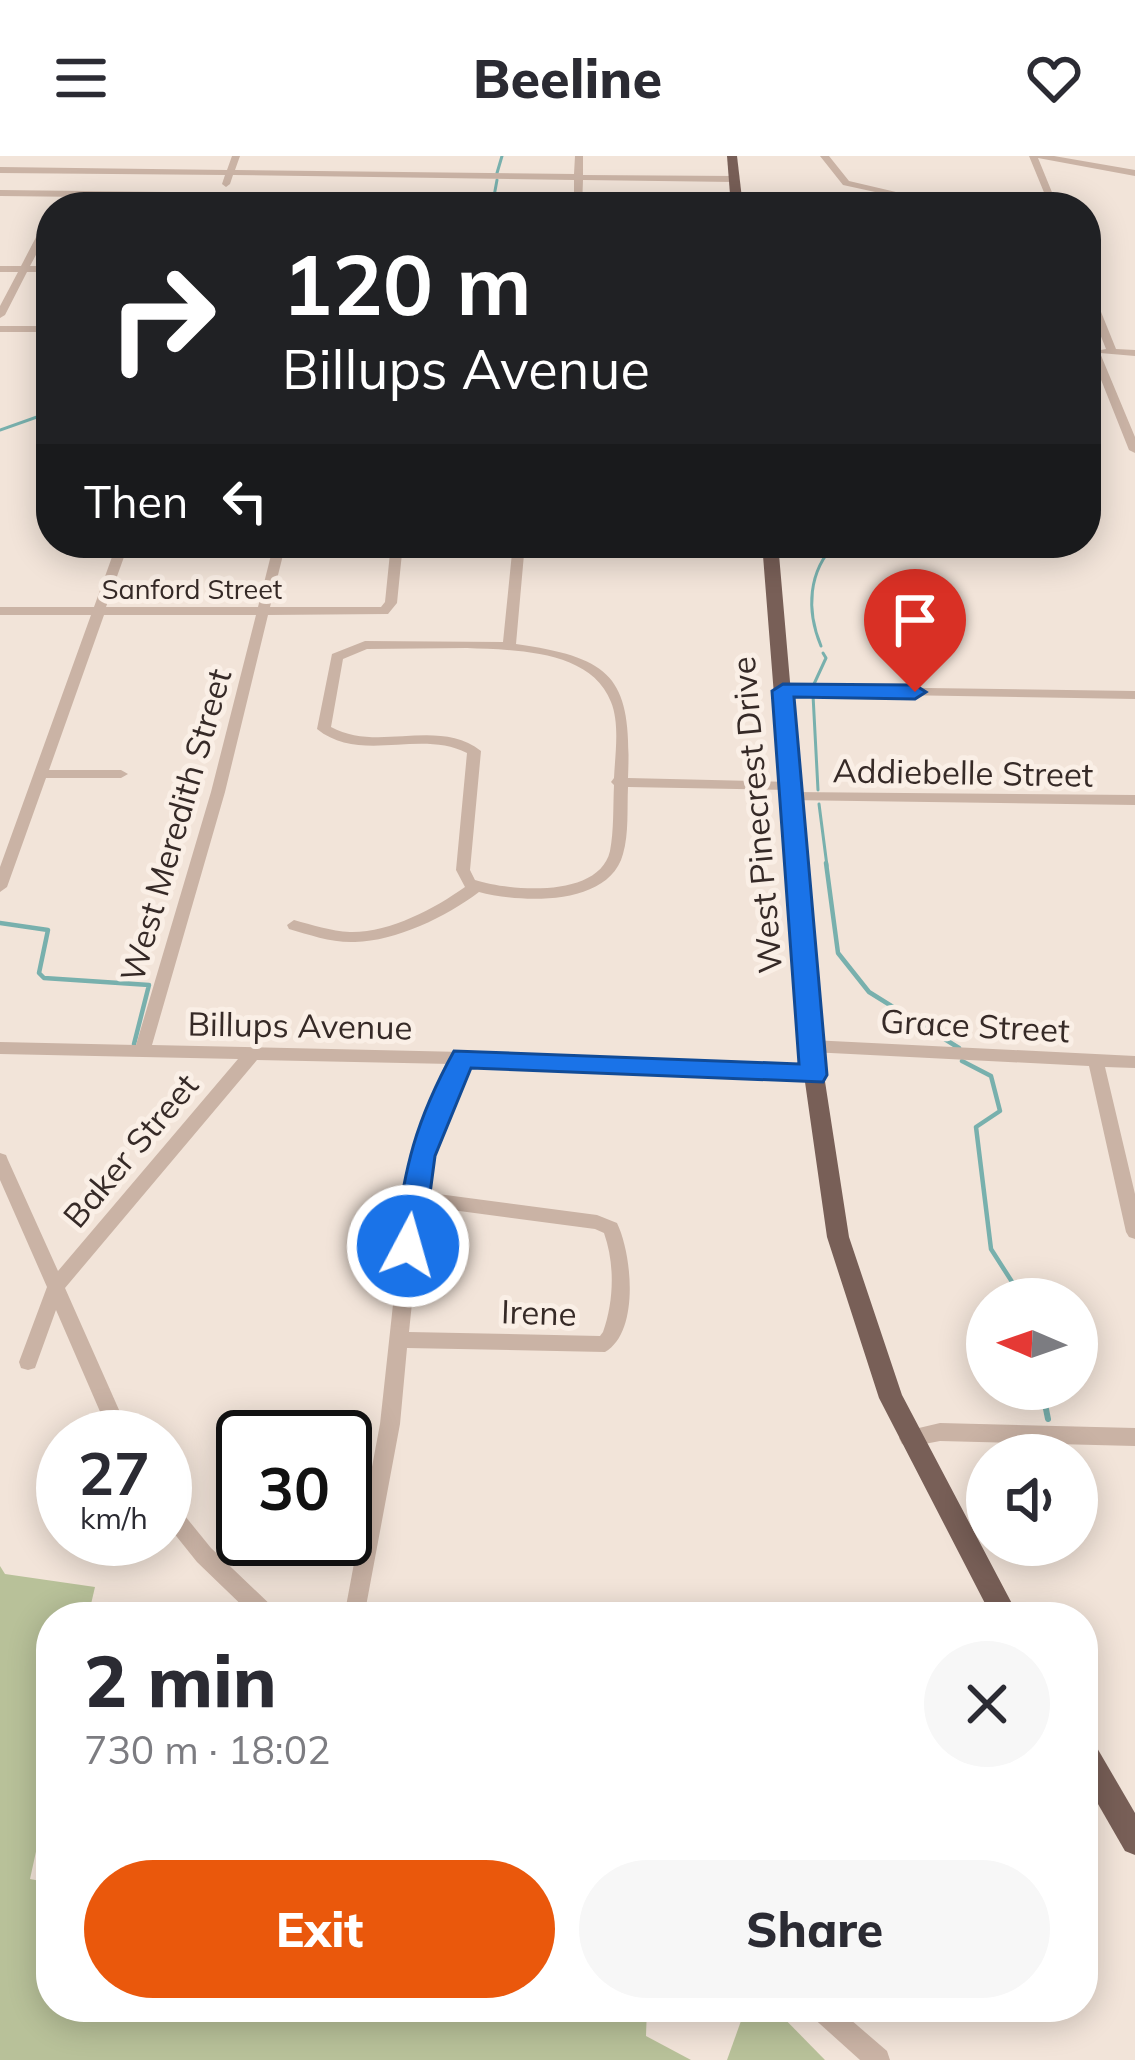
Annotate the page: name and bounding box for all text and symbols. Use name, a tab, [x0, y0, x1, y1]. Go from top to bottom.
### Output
text: Beeline	[473, 44, 662, 112]
icon: menu	[48, 45, 114, 111]
icon: heart	[1021, 45, 1087, 111]
text: 120 m	[282, 231, 532, 336]
icon: right	[84, 240, 240, 396]
text: Billups Avenue	[282, 335, 650, 403]
icon: left	[212, 468, 278, 534]
text: Then	[84, 473, 188, 529]
pin	[864, 569, 966, 692]
street label: Sanford Street	[102, 572, 282, 606]
icon: arrive	[882, 587, 948, 653]
street label: West Pinecrest Drive	[722, 655, 790, 975]
street label: West Meredith Street	[111, 664, 239, 986]
street label: Addiebelle Street	[832, 749, 1094, 795]
street label: Grace Street	[879, 1000, 1071, 1050]
street label: Billups Avenue	[187, 1003, 413, 1047]
street label: Baker Street	[54, 1065, 206, 1235]
position arrow	[345, 1183, 471, 1309]
north arrow	[966, 1278, 1098, 1410]
map controls	[966, 1278, 1098, 1566]
street label: Irene	[501, 1290, 577, 1334]
speed limit sign: 30	[216, 1410, 372, 1566]
button: sound	[966, 1434, 1098, 1566]
text: 27	[78, 1435, 150, 1510]
text: km/h	[80, 1499, 148, 1537]
text: 2 min	[84, 1635, 277, 1725]
button: close	[924, 1641, 1050, 1767]
text: 730 m · 18:02	[84, 1725, 330, 1774]
button: Exit	[84, 1860, 555, 1998]
button: Share	[579, 1860, 1050, 1998]

